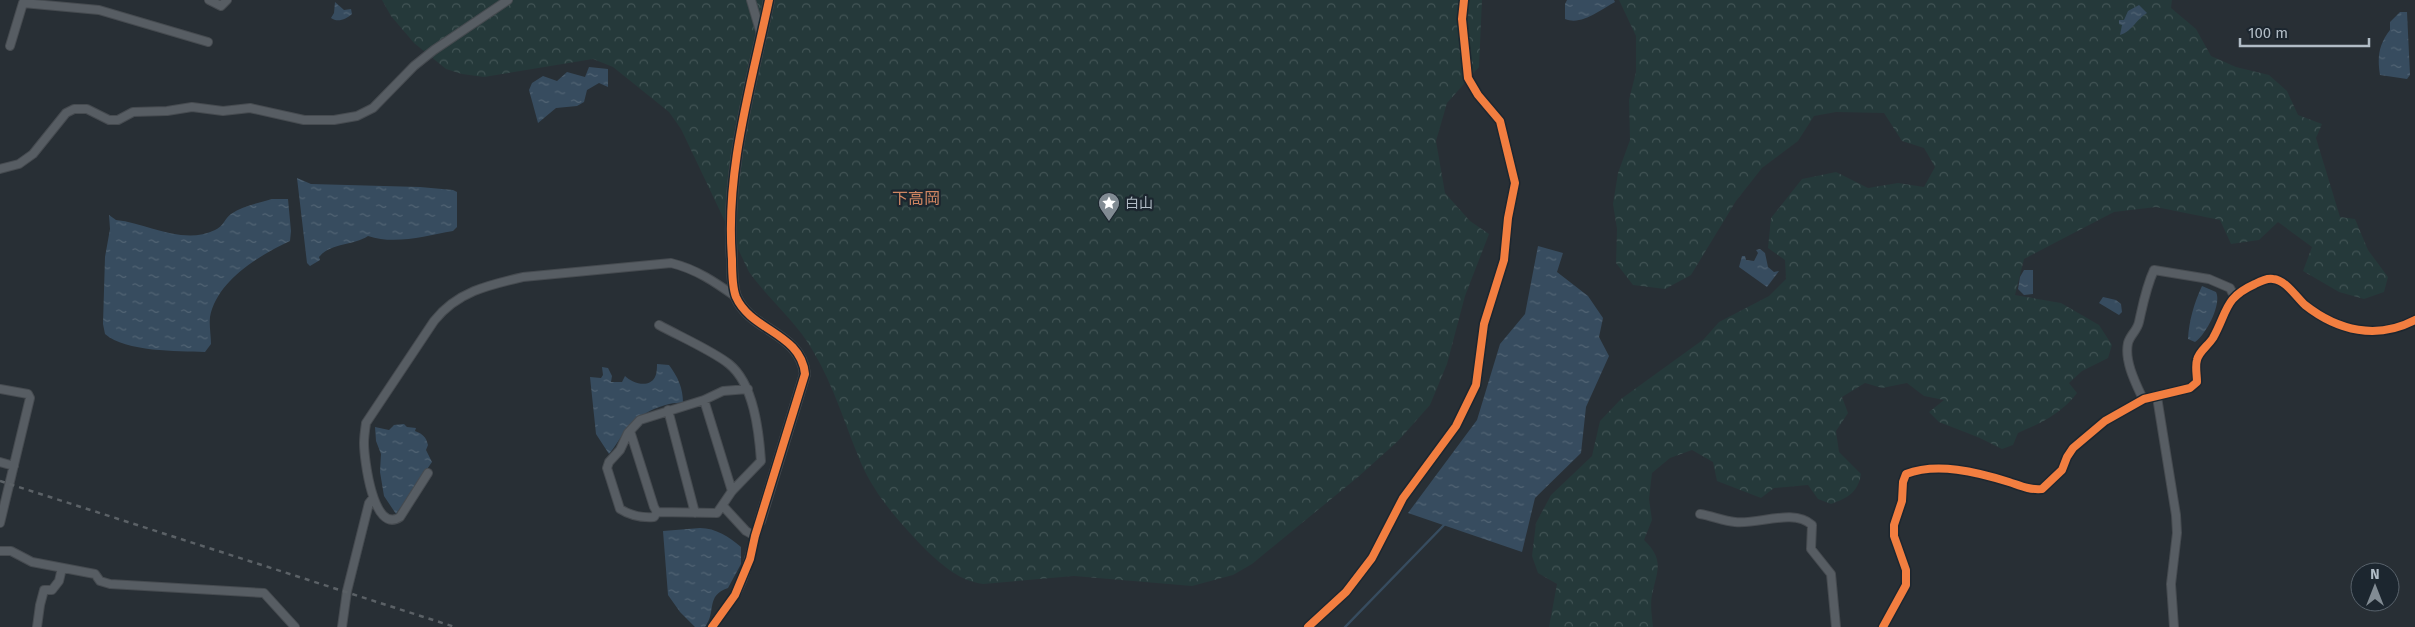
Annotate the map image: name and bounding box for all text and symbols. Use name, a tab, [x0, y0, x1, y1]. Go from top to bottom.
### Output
scale bar	[2240, 15, 2369, 47]
text: 100 m	[2248, 24, 2288, 42]
district label: 下高岡	[892, 189, 940, 208]
place icon: 白山	[1097, 191, 1121, 222]
place label: 白山	[1125, 195, 1153, 212]
north arrow	[2350, 562, 2400, 612]
text: N	[2370, 566, 2380, 583]

